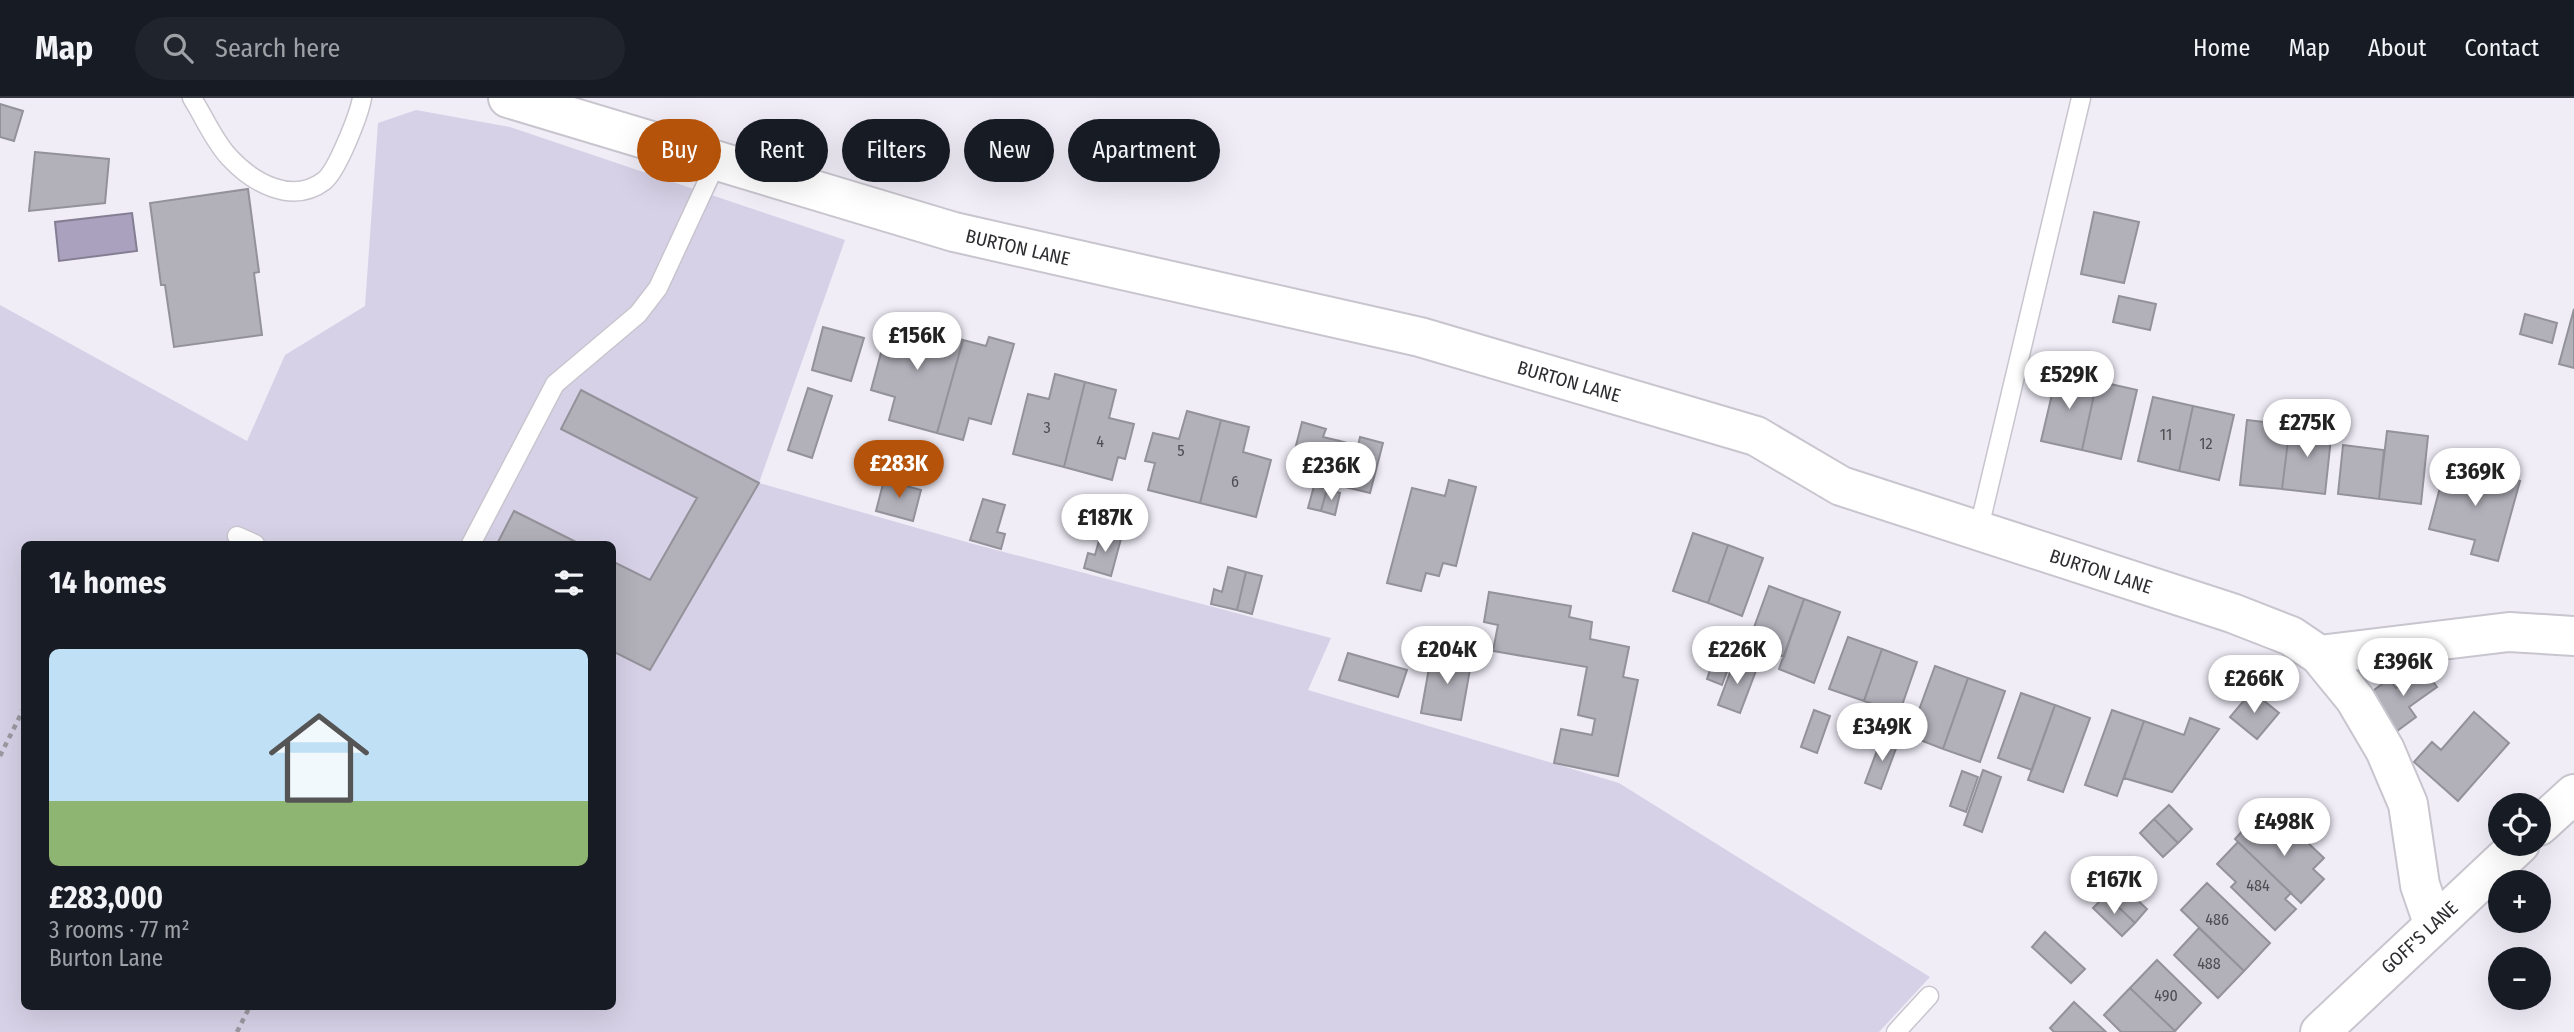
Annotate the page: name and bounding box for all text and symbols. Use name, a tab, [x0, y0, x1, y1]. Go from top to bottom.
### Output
search box	[135, 17, 625, 80]
text: Map	[35, 28, 93, 68]
icon: search	[159, 29, 197, 67]
text: Search here	[215, 33, 340, 64]
text: Home	[2193, 34, 2250, 62]
text: Map	[2288, 34, 2330, 62]
text: About	[2368, 34, 2426, 62]
text: Contact	[2464, 34, 2539, 62]
chip: Buy	[637, 119, 721, 182]
chip: Rent	[735, 119, 828, 182]
chip: Filters	[842, 119, 950, 182]
chip: New	[964, 119, 1054, 182]
chip: Apartment	[1068, 119, 1220, 182]
street label: BURTON LANE	[963, 224, 1072, 271]
pin: £156K	[868, 313, 966, 372]
text: £156K	[889, 321, 945, 349]
pin: £529K	[2020, 352, 2118, 411]
street label: BURTON LANE	[1515, 356, 1623, 407]
text: £529K	[2040, 360, 2098, 388]
pin: £275K	[2258, 400, 2356, 459]
text: £275K	[2279, 408, 2335, 436]
house number: 3	[1043, 418, 1051, 437]
house number: 11	[2160, 425, 2172, 444]
house number: 4	[1096, 432, 1104, 451]
house number: 12	[2199, 434, 2213, 453]
pin: £283K	[850, 440, 948, 500]
house number: 5	[1177, 441, 1185, 460]
pin: £236K	[1282, 442, 1380, 502]
pin: £369K	[2426, 448, 2524, 508]
text: £283K	[870, 449, 928, 477]
text: £236K	[1302, 451, 1360, 479]
text: £369K	[2445, 457, 2505, 485]
house number: 6	[1231, 472, 1239, 491]
pin: £187K	[1056, 494, 1154, 554]
text: £187K	[1077, 503, 1133, 531]
street label: BURTON LANE	[2047, 544, 2155, 599]
icon: filters	[550, 564, 588, 602]
text: 14 homes	[49, 565, 166, 601]
pin: £204K	[1398, 626, 1496, 686]
pin: £226K	[1688, 626, 1786, 686]
text: £204K	[1417, 635, 1477, 663]
text: £226K	[1708, 635, 1766, 663]
pin: £396K	[2354, 638, 2452, 698]
text: £396K	[2373, 647, 2433, 675]
pin: £266K	[2205, 656, 2303, 715]
text: £266K	[2224, 664, 2284, 692]
icon: home	[256, 695, 382, 821]
pin: £349K	[1833, 704, 1931, 763]
text: £349K	[1853, 712, 1911, 740]
map controls	[2488, 793, 2551, 1010]
button: locate	[2488, 793, 2551, 856]
pin: £498K	[2235, 798, 2333, 858]
text: £498K	[2254, 807, 2314, 835]
pin: £167K	[2065, 856, 2163, 916]
text: £167K	[2087, 865, 2142, 893]
button: +	[2488, 870, 2551, 933]
house number: 484	[2246, 876, 2270, 895]
text: £283,000	[49, 880, 163, 916]
street label: GOFF'S LANE	[2376, 896, 2462, 979]
house number: 486	[2205, 910, 2229, 929]
text: 3 rooms · 77 m²	[49, 916, 190, 944]
text: Burton Lane	[49, 944, 163, 972]
button: −	[2488, 947, 2551, 1010]
house number: 488	[2197, 954, 2221, 973]
house number: 490	[2154, 986, 2178, 1005]

